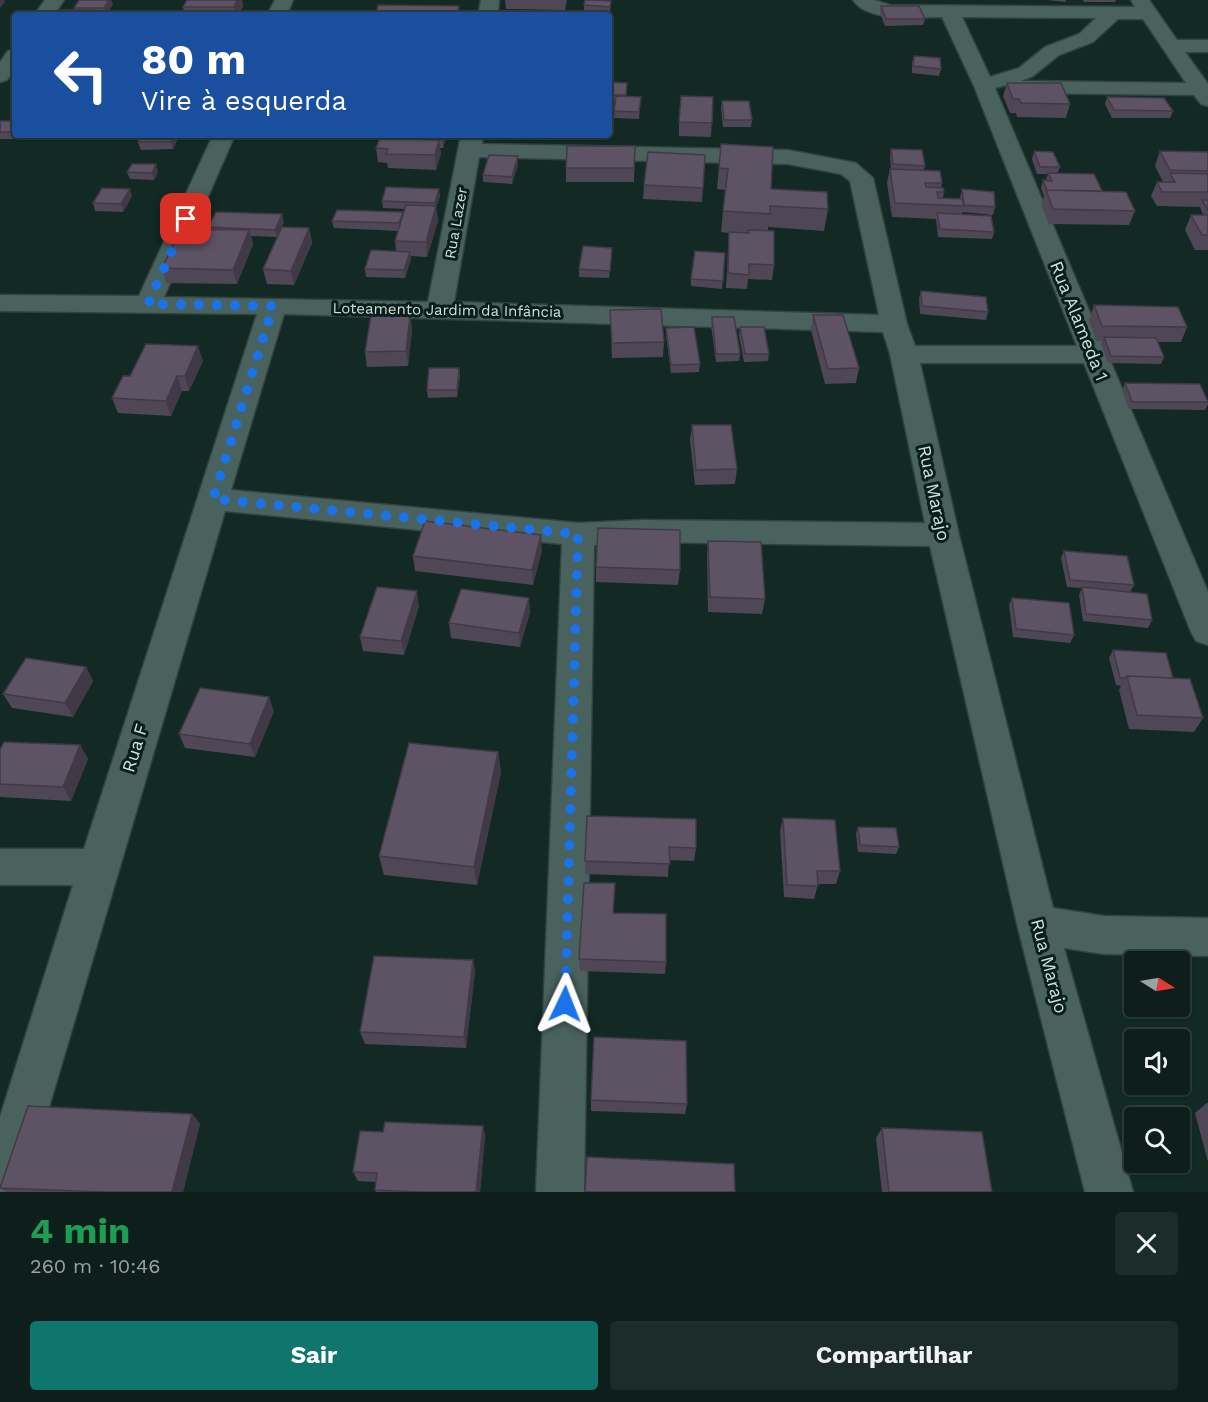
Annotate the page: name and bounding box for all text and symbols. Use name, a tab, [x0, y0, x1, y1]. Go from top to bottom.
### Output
text: 80 m	[141, 35, 246, 84]
icon: left	[42, 36, 120, 114]
text: Vire à esquerda	[141, 85, 347, 117]
street label: Rua Lazer	[441, 186, 471, 260]
pin	[160, 193, 211, 244]
icon: arrive	[169, 202, 202, 235]
street label: Rua Alameda 1	[1046, 258, 1113, 384]
street label: Loteamento Jardim da Infância	[332, 299, 562, 321]
street label: Rua Marajo	[914, 443, 955, 543]
street label: Rua F	[117, 721, 152, 775]
street label: Rua Marajo	[1027, 916, 1072, 1015]
north arrow	[1124, 951, 1190, 1017]
map controls	[1124, 951, 1190, 1173]
position arrow	[533, 972, 597, 1036]
button: sound	[1124, 1029, 1190, 1095]
button: search	[1124, 1107, 1190, 1173]
text: 4 min	[30, 1210, 130, 1252]
button: close	[1115, 1212, 1178, 1275]
text: 260 m · 10:46	[30, 1254, 160, 1278]
button: Sair	[30, 1321, 598, 1390]
button: Compartilhar	[610, 1321, 1178, 1390]

